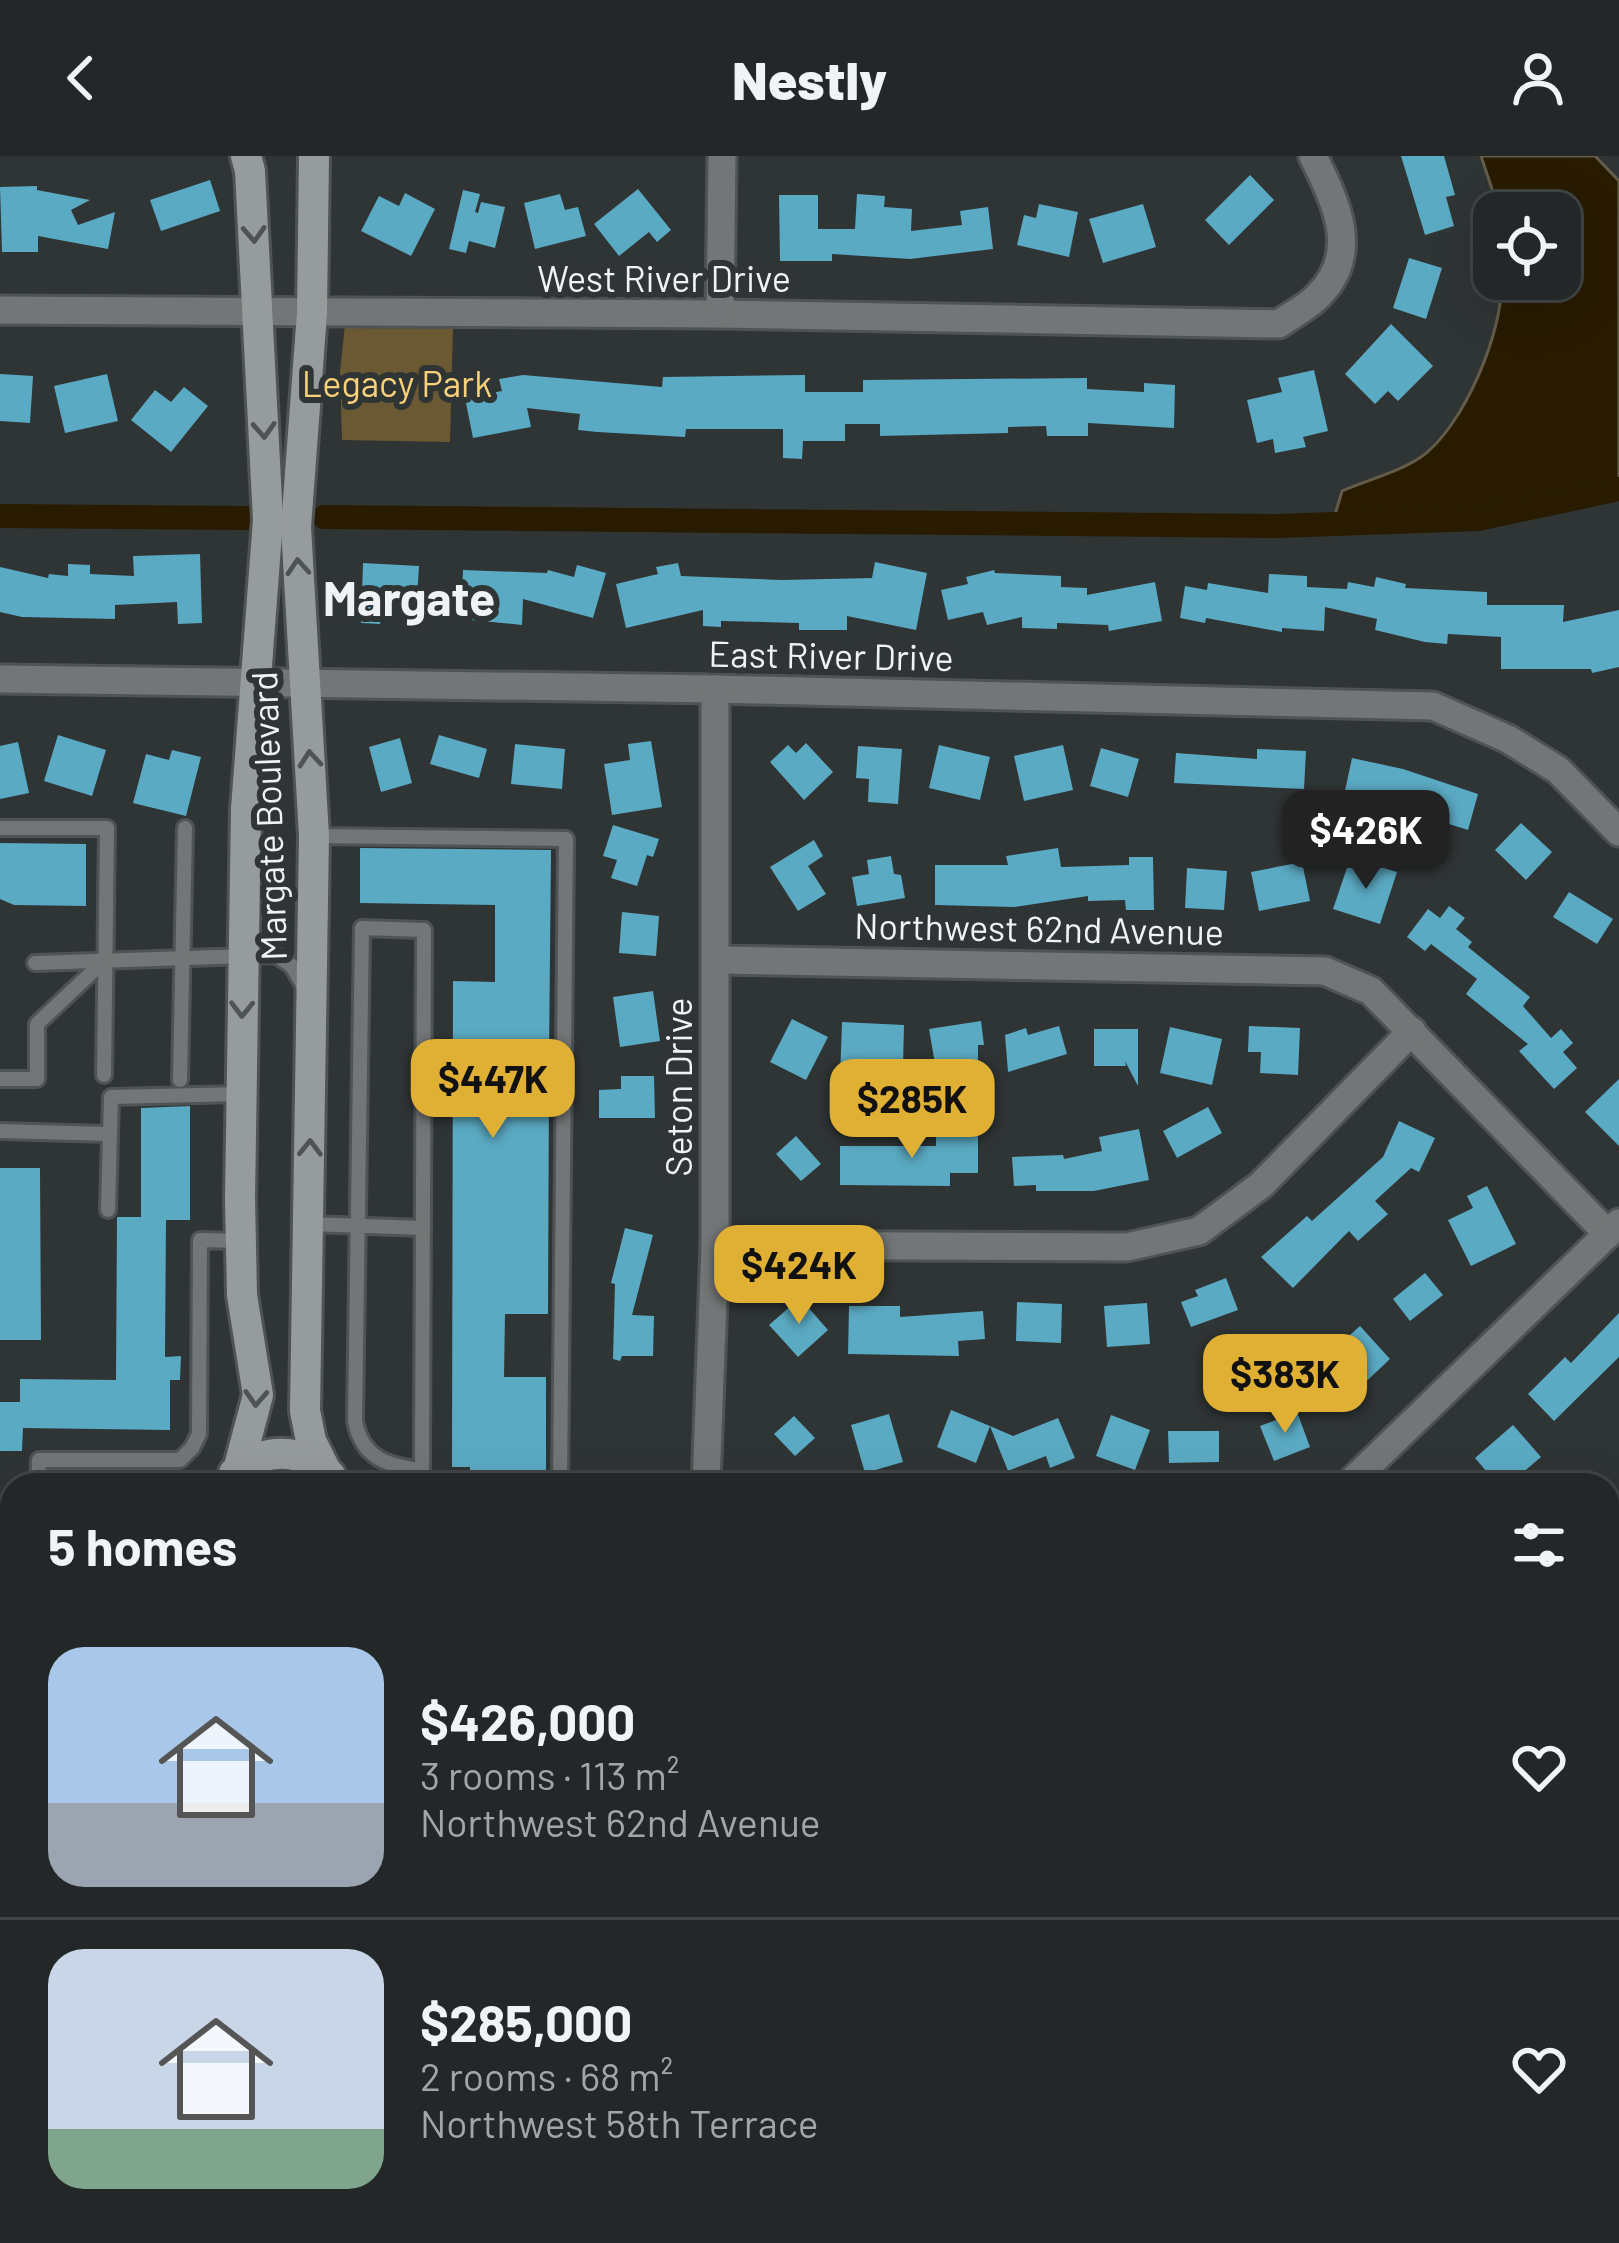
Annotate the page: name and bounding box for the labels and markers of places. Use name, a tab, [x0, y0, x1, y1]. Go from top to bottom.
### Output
pin: $426K	[1282, 790, 1450, 892]
pin: $447K	[409, 1039, 577, 1141]
pin: $285K	[828, 1059, 996, 1161]
pin: $424K	[715, 1225, 883, 1327]
pin: $383K	[1201, 1334, 1369, 1436]

